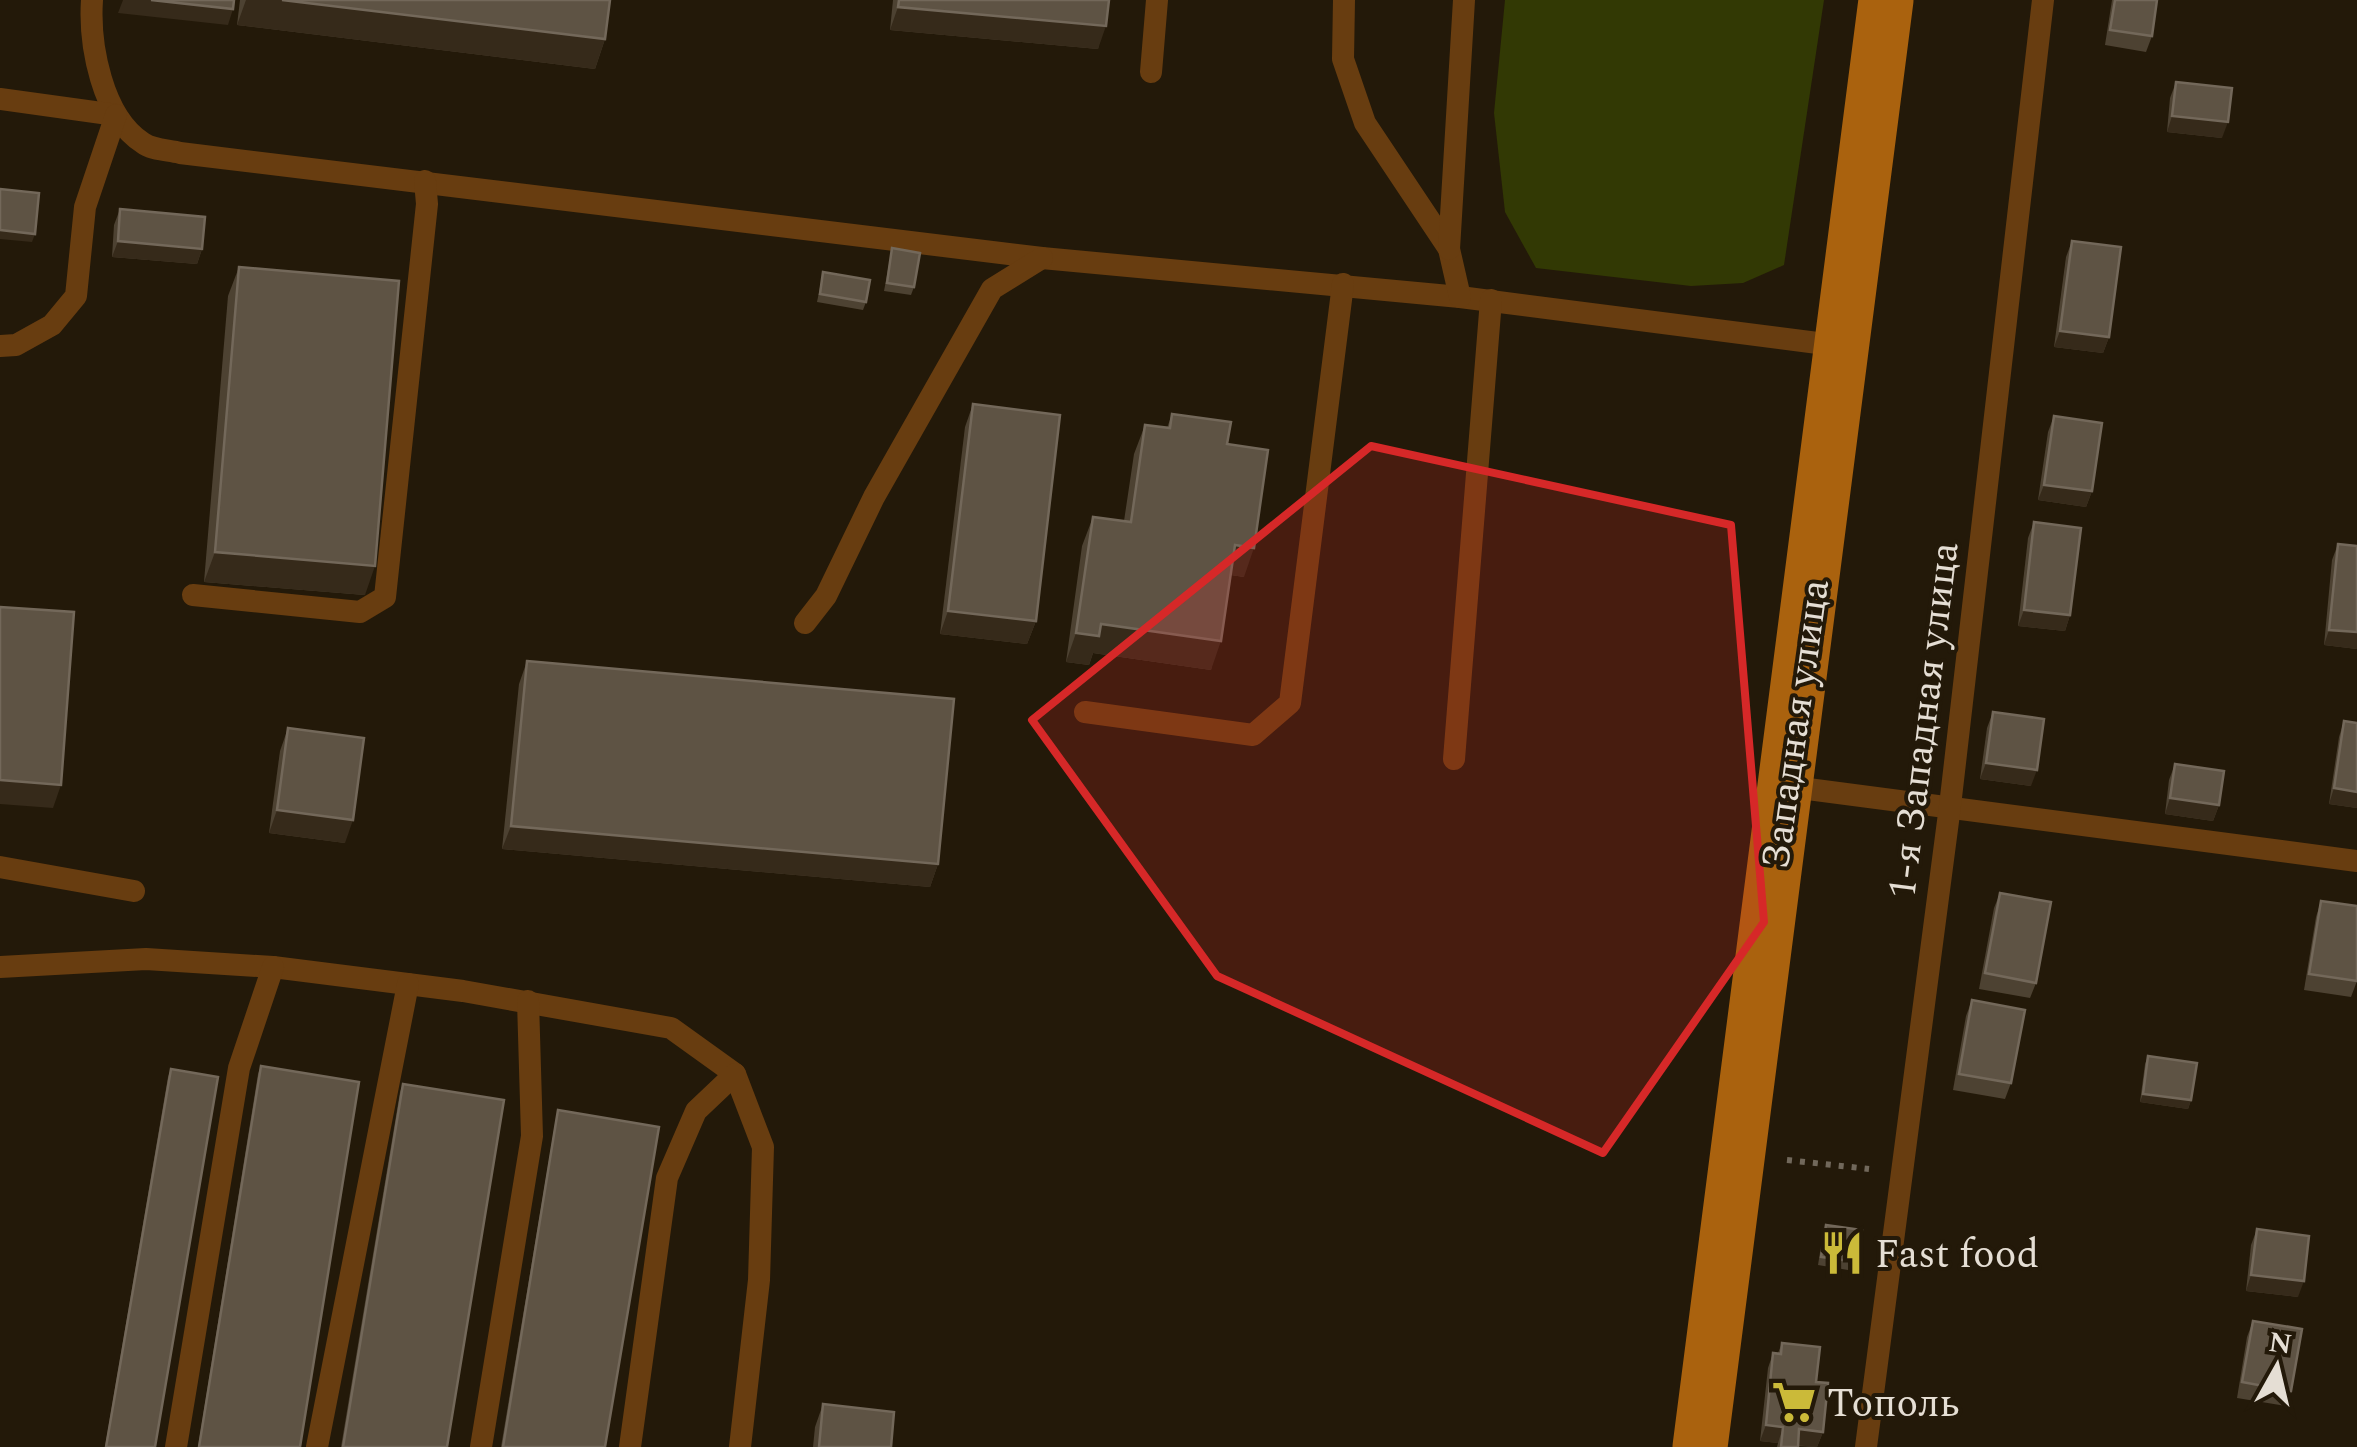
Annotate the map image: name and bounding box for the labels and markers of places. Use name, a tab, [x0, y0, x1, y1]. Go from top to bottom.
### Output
place label: Fast food	[1875, 1225, 2039, 1286]
restaurant icon: Fast food	[1818, 1229, 1866, 1277]
place label: Тополь	[1827, 1374, 1960, 1435]
supermarket icon: Тополь	[1770, 1378, 1818, 1426]

